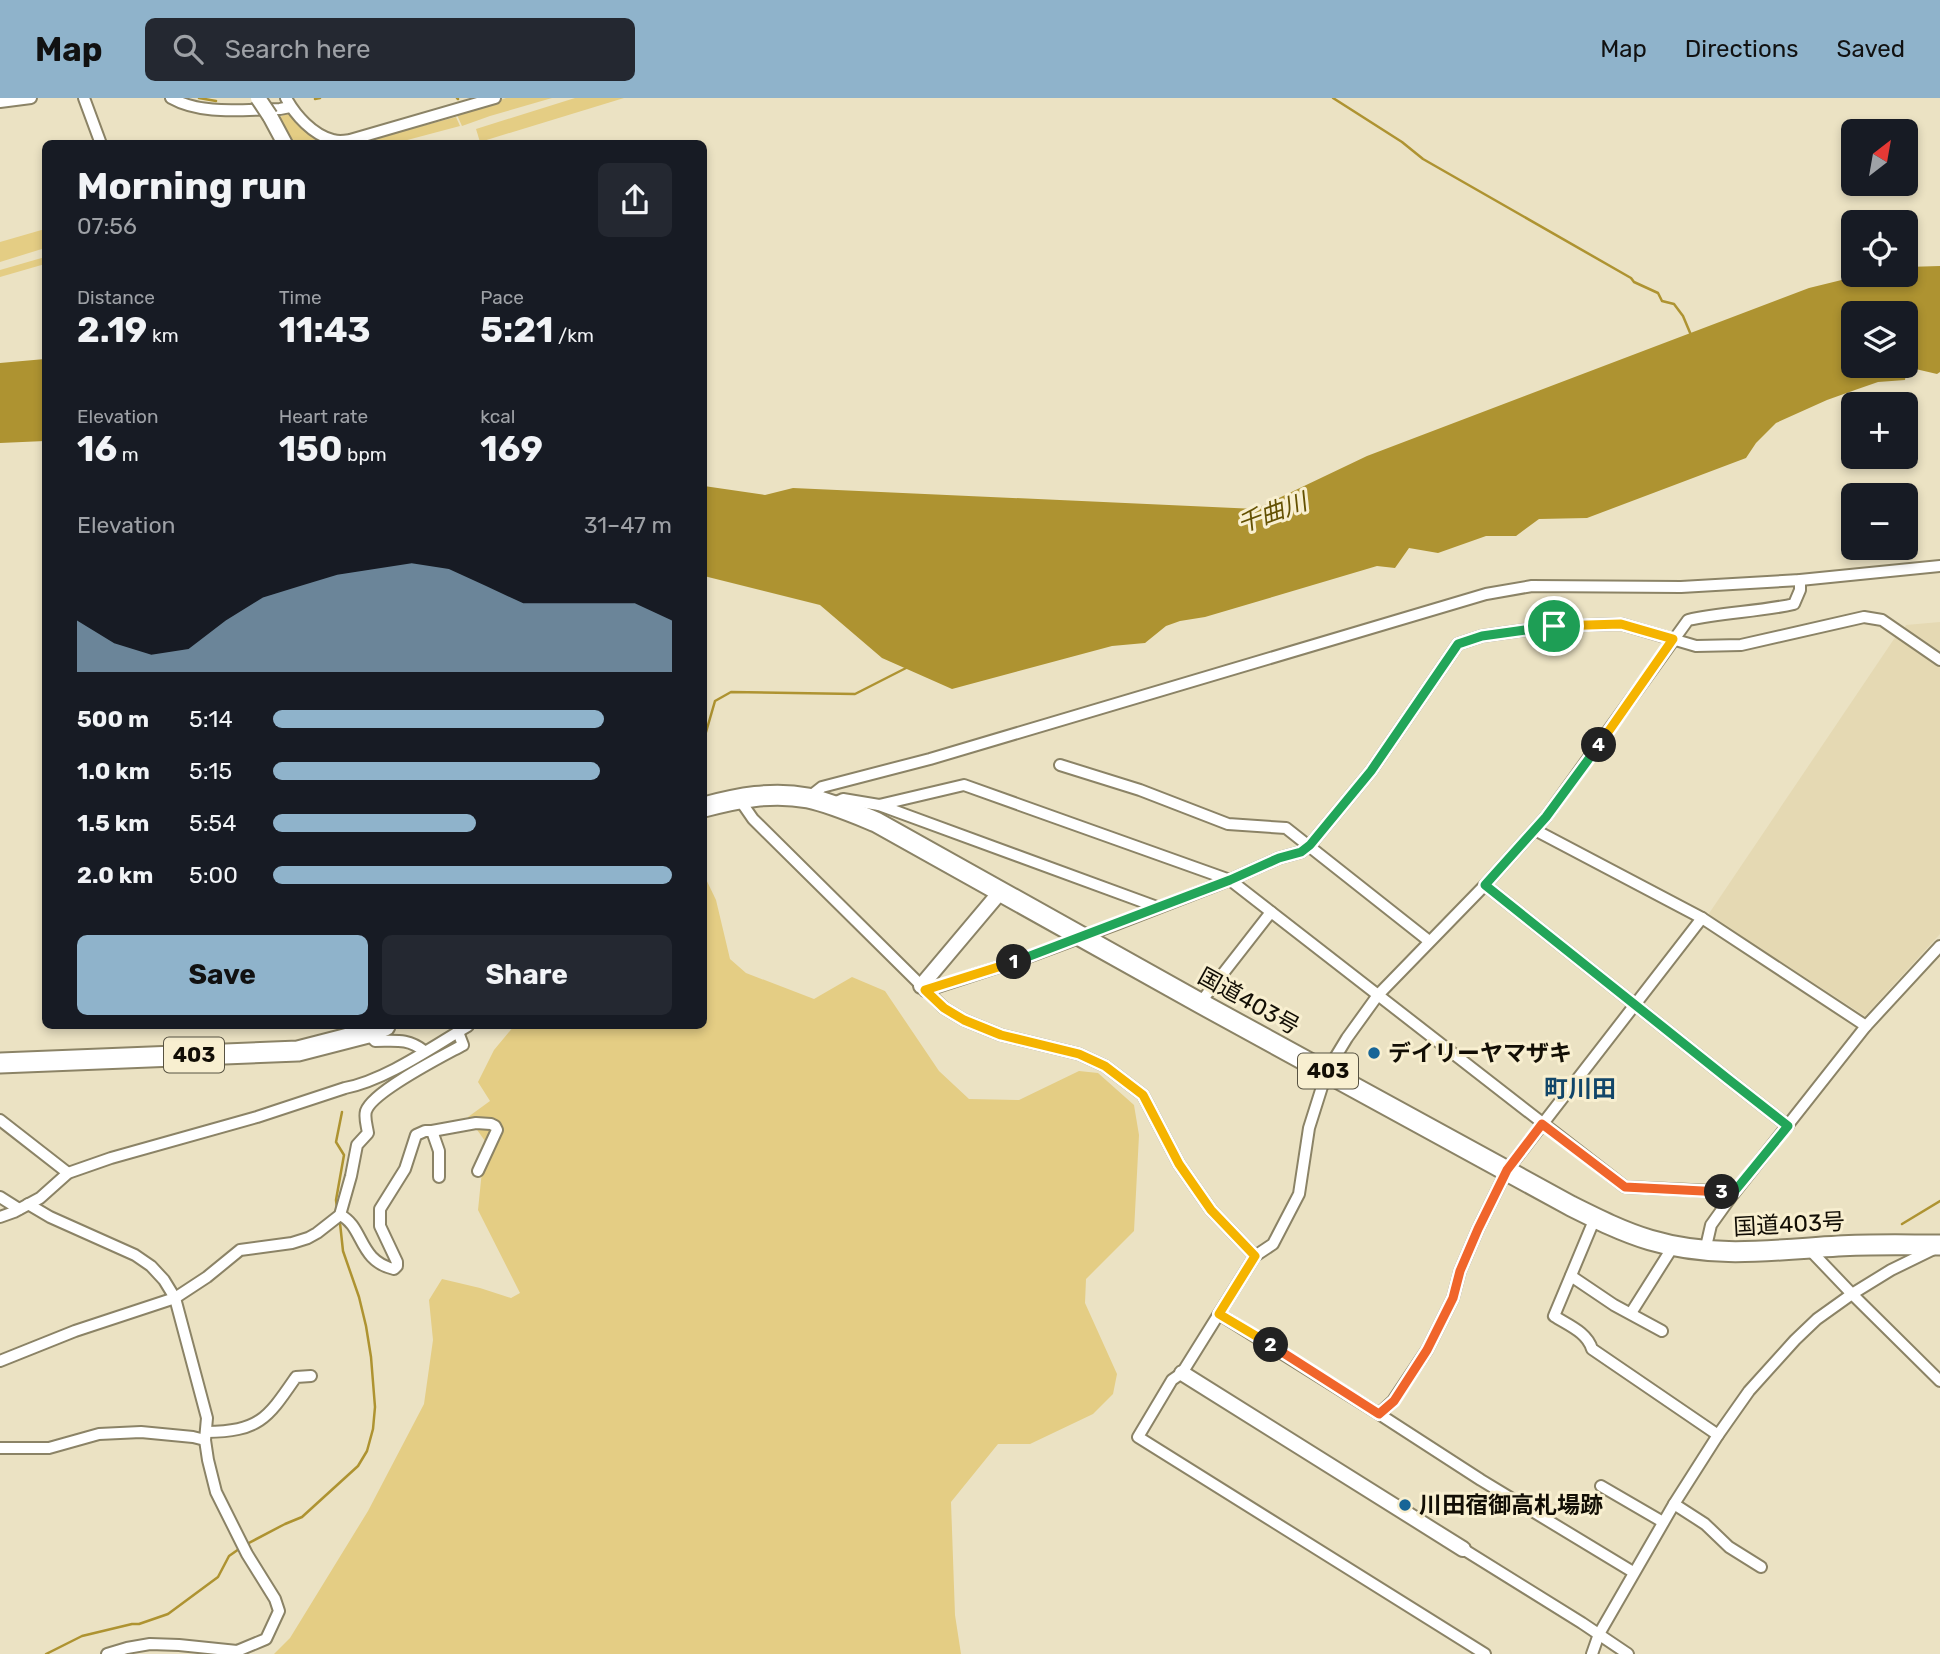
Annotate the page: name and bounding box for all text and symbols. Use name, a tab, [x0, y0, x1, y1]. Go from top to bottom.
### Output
search box	[145, 18, 635, 81]
text: Map	[35, 30, 103, 69]
icon: search	[169, 30, 207, 68]
text: Search here	[225, 34, 370, 65]
text: Map	[1600, 35, 1647, 63]
text: Directions	[1685, 35, 1798, 63]
text: Saved	[1836, 35, 1905, 63]
north arrow	[1841, 119, 1918, 196]
map controls	[1841, 119, 1918, 560]
text: Morning run	[77, 163, 307, 209]
button: share	[598, 163, 672, 237]
button: locate	[1841, 210, 1918, 287]
text: 07:56	[77, 212, 137, 240]
text: Distance	[77, 286, 155, 309]
text: Time	[279, 286, 322, 309]
text: Pace	[480, 286, 524, 309]
button: layers	[1841, 301, 1918, 378]
text: 2.19	[77, 309, 147, 351]
text: 11:43	[279, 309, 371, 351]
text: 5:21	[480, 309, 553, 351]
text: km	[147, 324, 179, 347]
text: /km	[553, 324, 594, 347]
button: +	[1841, 392, 1918, 469]
text: Elevation	[77, 405, 158, 428]
text: Heart rate	[279, 405, 368, 428]
text: kcal	[480, 405, 515, 428]
text: 16	[77, 428, 117, 470]
text: 150	[279, 428, 342, 470]
text: 169	[480, 428, 543, 470]
text: m	[117, 443, 139, 466]
text: bpm	[342, 443, 387, 466]
button: −	[1841, 483, 1918, 560]
water label: 千曲川	[1233, 487, 1313, 538]
text: Elevation	[77, 511, 176, 539]
text: 31–47 m	[584, 511, 672, 539]
pin	[1524, 596, 1584, 656]
icon: arrive	[1535, 607, 1573, 645]
text: 500 m	[77, 705, 149, 733]
text: 5:14	[189, 705, 233, 733]
pin: 4	[1582, 728, 1616, 762]
text: 4	[1592, 733, 1605, 756]
text: 1.0 km	[77, 757, 150, 785]
text: 5:15	[189, 757, 232, 785]
text: 1.5 km	[77, 809, 149, 837]
text: 5:54	[189, 809, 237, 837]
text: 2.0 km	[77, 861, 153, 889]
text: 5:00	[189, 861, 238, 889]
button: Save	[77, 935, 368, 1015]
button: Share	[382, 935, 672, 1015]
pin: 1	[996, 944, 1032, 980]
text: 1	[1009, 950, 1018, 973]
street label: 国道403号	[1193, 962, 1305, 1040]
road number: 403	[164, 1038, 224, 1072]
place label: デイリーヤマザキ	[1388, 1039, 1572, 1067]
marker: デイリーヤマザキ	[1366, 1045, 1382, 1061]
road number: 403	[1298, 1054, 1358, 1088]
district label: 町川田	[1544, 1075, 1616, 1103]
pin: 3	[1704, 1174, 1740, 1210]
text: 3	[1715, 1180, 1728, 1203]
street label: 国道403号	[1732, 1207, 1846, 1241]
pin: 2	[1254, 1328, 1288, 1362]
text: 2	[1264, 1333, 1277, 1356]
place label: 川田宿御高札場跡	[1419, 1491, 1603, 1519]
marker: 川田宿御高札場跡	[1397, 1497, 1413, 1513]

